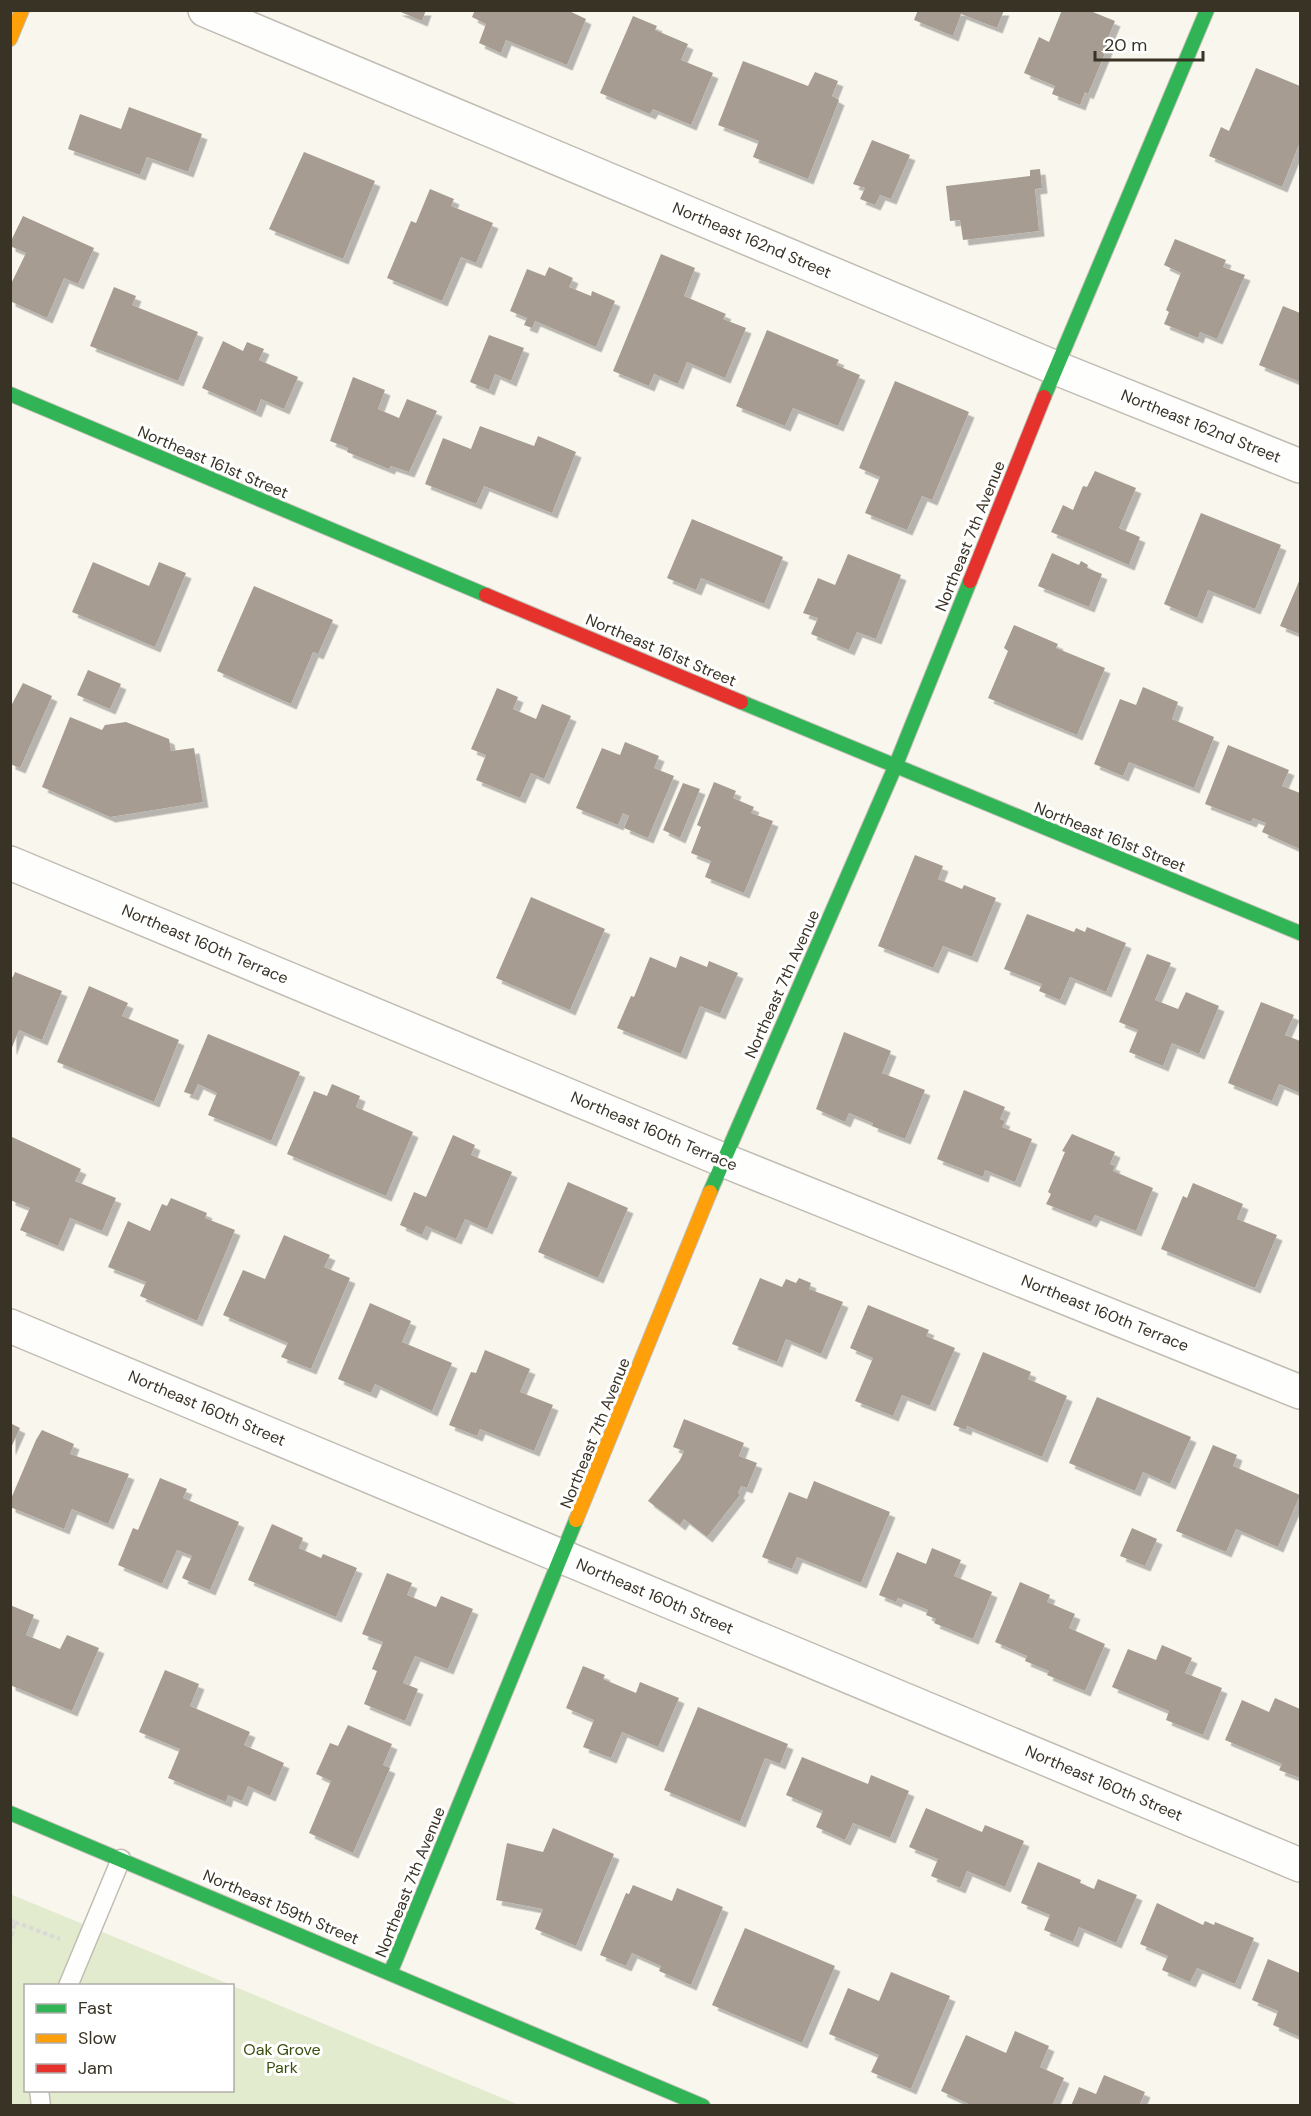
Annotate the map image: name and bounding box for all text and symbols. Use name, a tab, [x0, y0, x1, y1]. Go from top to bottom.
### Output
scale bar	[1095, 24, 1203, 62]
text: 20 m	[1104, 33, 1147, 57]
street label: Northeast 162nd Street	[669, 197, 835, 283]
street label: Northeast 162nd Street	[1118, 384, 1284, 468]
street label: Northeast 161st Street	[135, 421, 291, 503]
street label: Northeast 7th Avenue	[930, 458, 1010, 614]
street label: Northeast 161st Street	[583, 609, 739, 691]
street label: Northeast 161st Street	[1031, 797, 1189, 877]
street label: Northeast 160th Terrace	[118, 899, 292, 989]
street label: Northeast 7th Avenue	[740, 906, 824, 1062]
street label: Northeast 160th Terrace	[567, 1086, 741, 1176]
street label: Northeast 160th Terrace	[1018, 1270, 1192, 1356]
street label: Northeast 7th Avenue	[555, 1355, 635, 1511]
street label: Northeast 160th Street	[125, 1365, 289, 1451]
street label: Northeast 160th Street	[573, 1553, 737, 1639]
street label: Northeast 160th Street	[1022, 1740, 1186, 1826]
street label: Northeast 7th Avenue	[370, 1804, 450, 1960]
street label: Northeast 159th Street	[200, 1865, 362, 1949]
legend	[24, 1984, 234, 2092]
text: Fast	[78, 1996, 113, 2020]
text: Slow	[78, 2026, 117, 2050]
park label: Oak Grove Park	[243, 2039, 321, 2078]
text: Jam	[78, 2056, 113, 2080]

